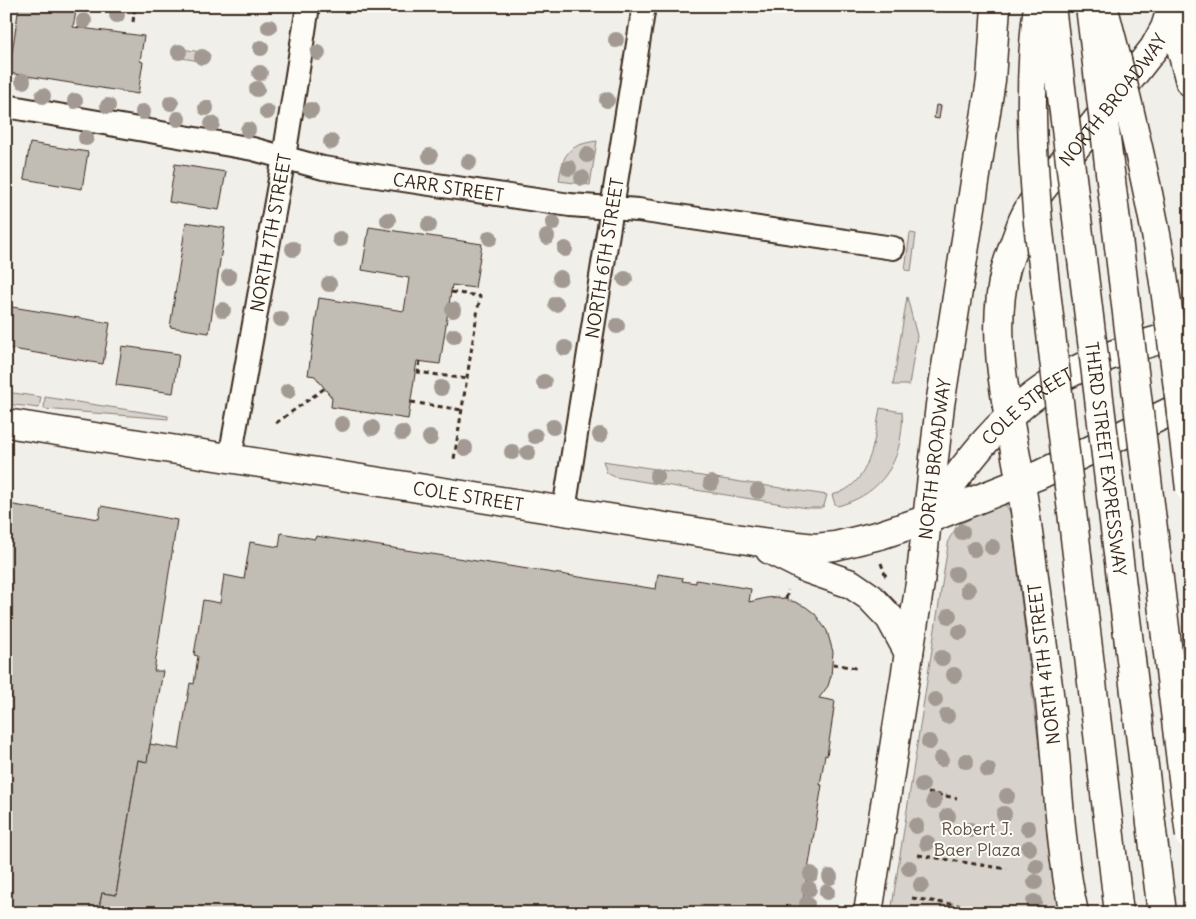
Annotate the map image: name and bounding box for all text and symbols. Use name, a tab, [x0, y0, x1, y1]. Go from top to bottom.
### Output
street label: NORTH BROADWAY	[1054, 29, 1171, 171]
street label: NORTH 7TH STREET	[245, 151, 296, 314]
street label: CARR STREET	[391, 167, 505, 206]
street label: NORTH 6TH STREET	[580, 176, 628, 340]
street label: THIRD STREET EXPRESSWAY	[1081, 340, 1132, 577]
street label: COLE STREET	[976, 362, 1077, 450]
street label: NORTH BROADWAY	[913, 377, 956, 541]
street label: COLE STREET	[411, 476, 525, 516]
street label: NORTH 4TH STREET	[1023, 582, 1065, 746]
park label: Robert J. Baer Plaza	[933, 817, 1021, 861]

